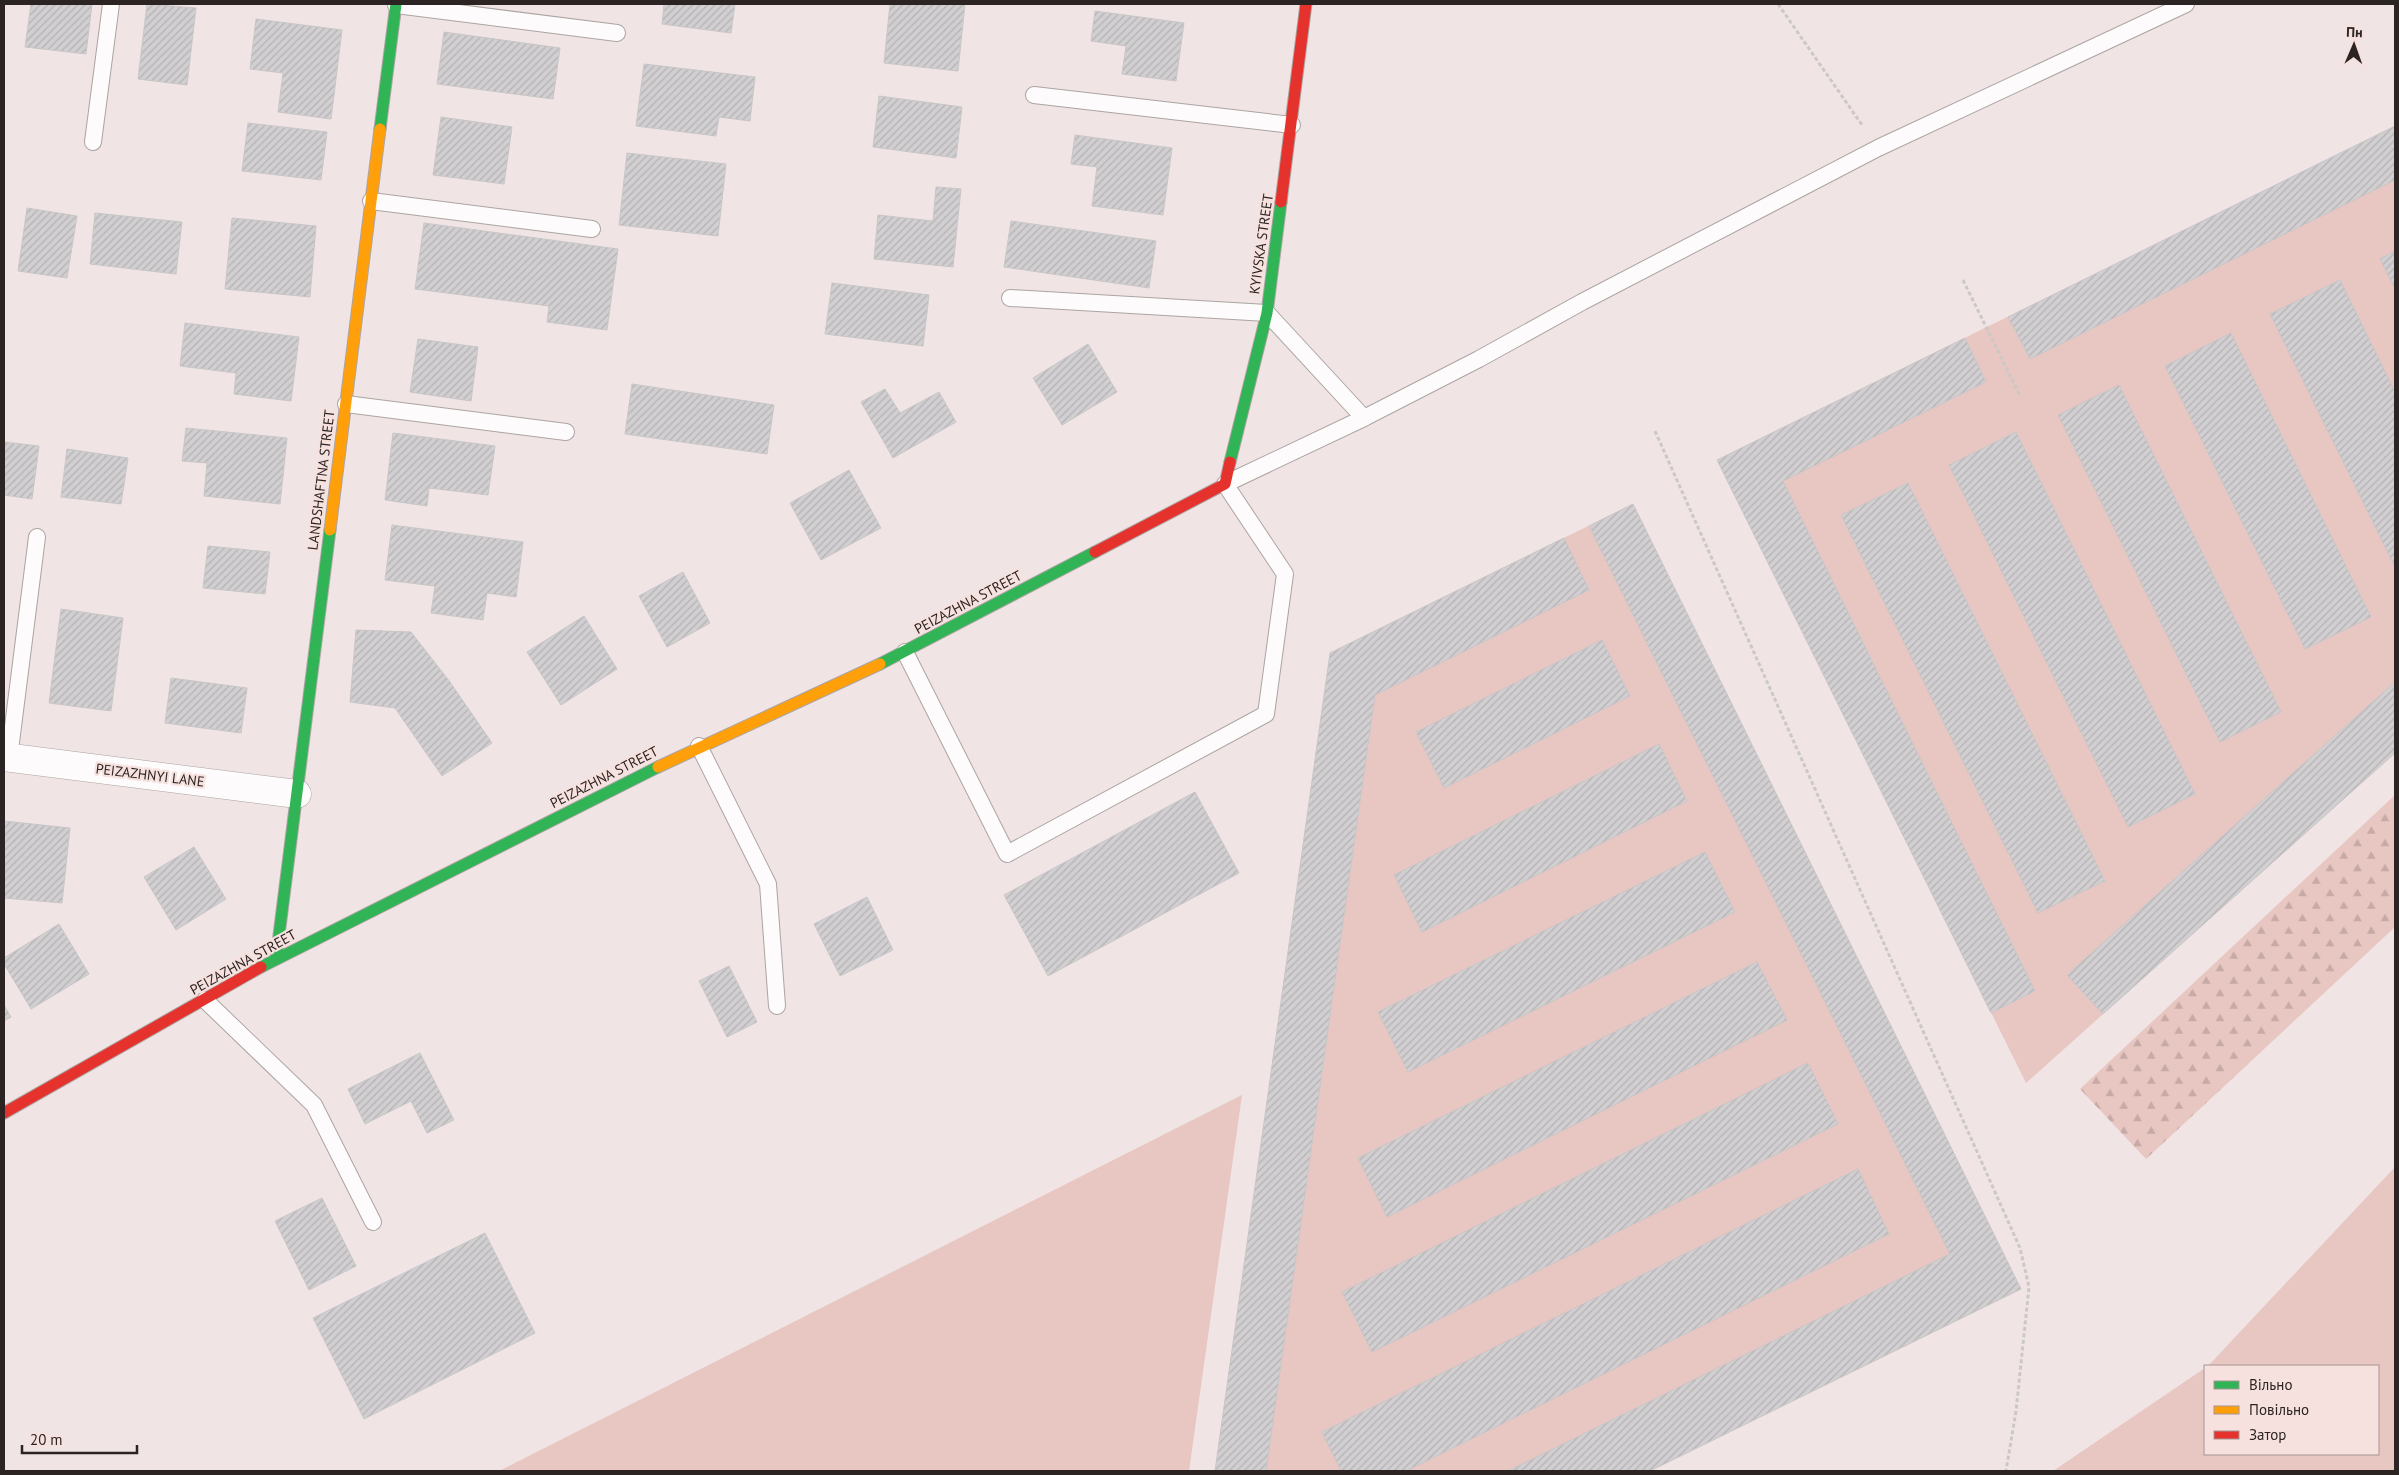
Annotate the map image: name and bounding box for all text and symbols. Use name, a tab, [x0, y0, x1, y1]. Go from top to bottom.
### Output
north arrow	[2329, 20, 2379, 70]
text: Пн	[2346, 23, 2363, 41]
street label: KYIVSKA STREET	[1245, 192, 1277, 295]
street label: LANDSHAFTNA STREET	[303, 409, 339, 551]
street label: PEIZAZHNA STREET	[911, 566, 1025, 638]
street label: PEIZAZHNA STREET	[547, 742, 661, 812]
street label: PEIZAZHNYI LANE	[95, 759, 205, 791]
street label: PEIZAZHNA STREET	[187, 925, 300, 999]
legend	[2204, 1365, 2379, 1455]
text: Вільно	[2249, 1375, 2292, 1394]
text: Повільно	[2249, 1400, 2309, 1419]
scale bar	[22, 1422, 138, 1454]
text: Затор	[2249, 1425, 2286, 1444]
text: 20 m	[30, 1430, 63, 1449]

